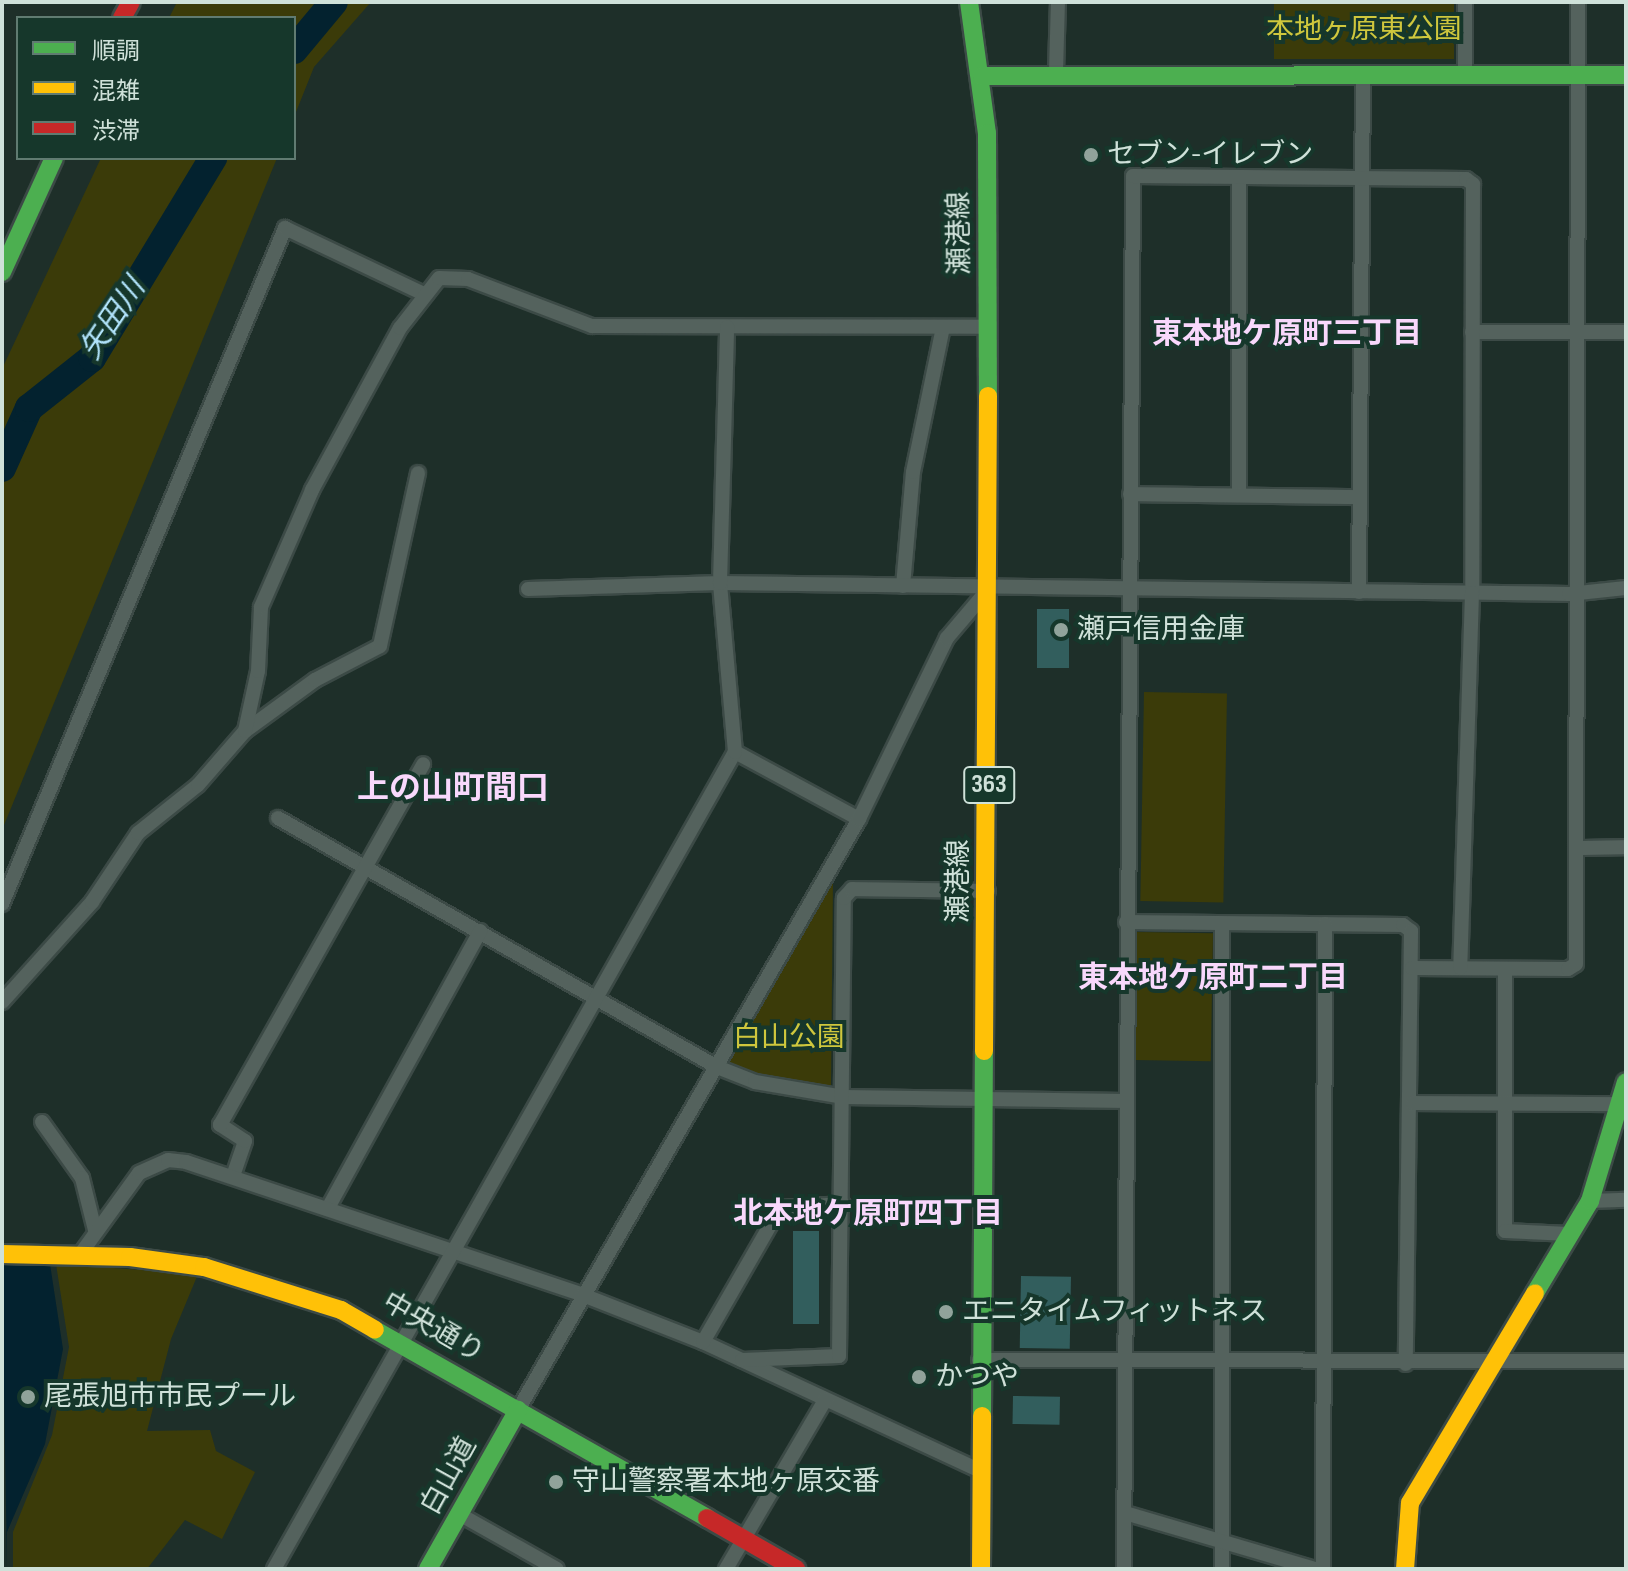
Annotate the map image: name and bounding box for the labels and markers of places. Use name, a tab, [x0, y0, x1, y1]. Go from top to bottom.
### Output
place label: セブン-イレブン	[1107, 138, 1313, 172]
marker: セブン-イレブン	[1082, 146, 1100, 164]
place label: 瀬戸信用金庫	[1077, 613, 1245, 647]
marker: 瀬戸信用金庫	[1052, 621, 1070, 639]
place label: エニタイムフィットネス	[962, 1295, 1270, 1329]
marker: エニタイムフィットネス	[937, 1303, 955, 1321]
place label: かつや	[935, 1360, 1019, 1394]
marker: かつや	[910, 1368, 928, 1386]
place label: 尾張旭市市民プール	[44, 1380, 296, 1414]
marker: 尾張旭市市民プール	[19, 1388, 37, 1406]
place label: 守山警察署本地ヶ原交番	[572, 1465, 880, 1499]
marker: 守山警察署本地ヶ原交番	[547, 1473, 565, 1491]

